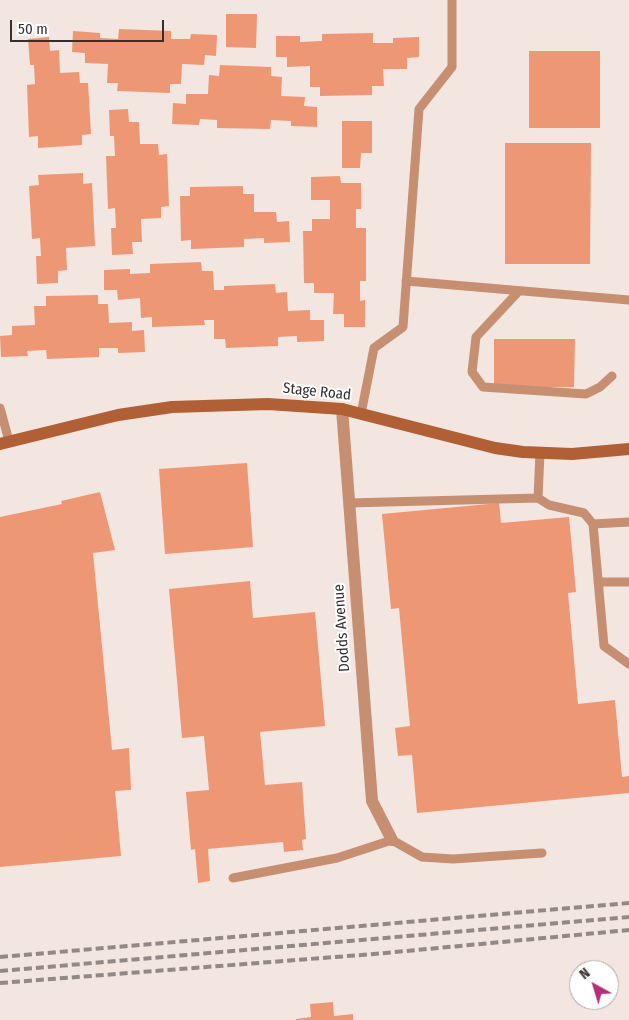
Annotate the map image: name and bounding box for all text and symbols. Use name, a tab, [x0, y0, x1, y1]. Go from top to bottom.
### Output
scale bar	[12, 10, 166, 42]
text: 50 m	[18, 20, 48, 38]
street label: Stage Road	[282, 379, 352, 405]
street label: Dodds Avenue	[330, 584, 354, 672]
north arrow	[569, 960, 619, 1010]
text: N	[576, 964, 593, 983]

